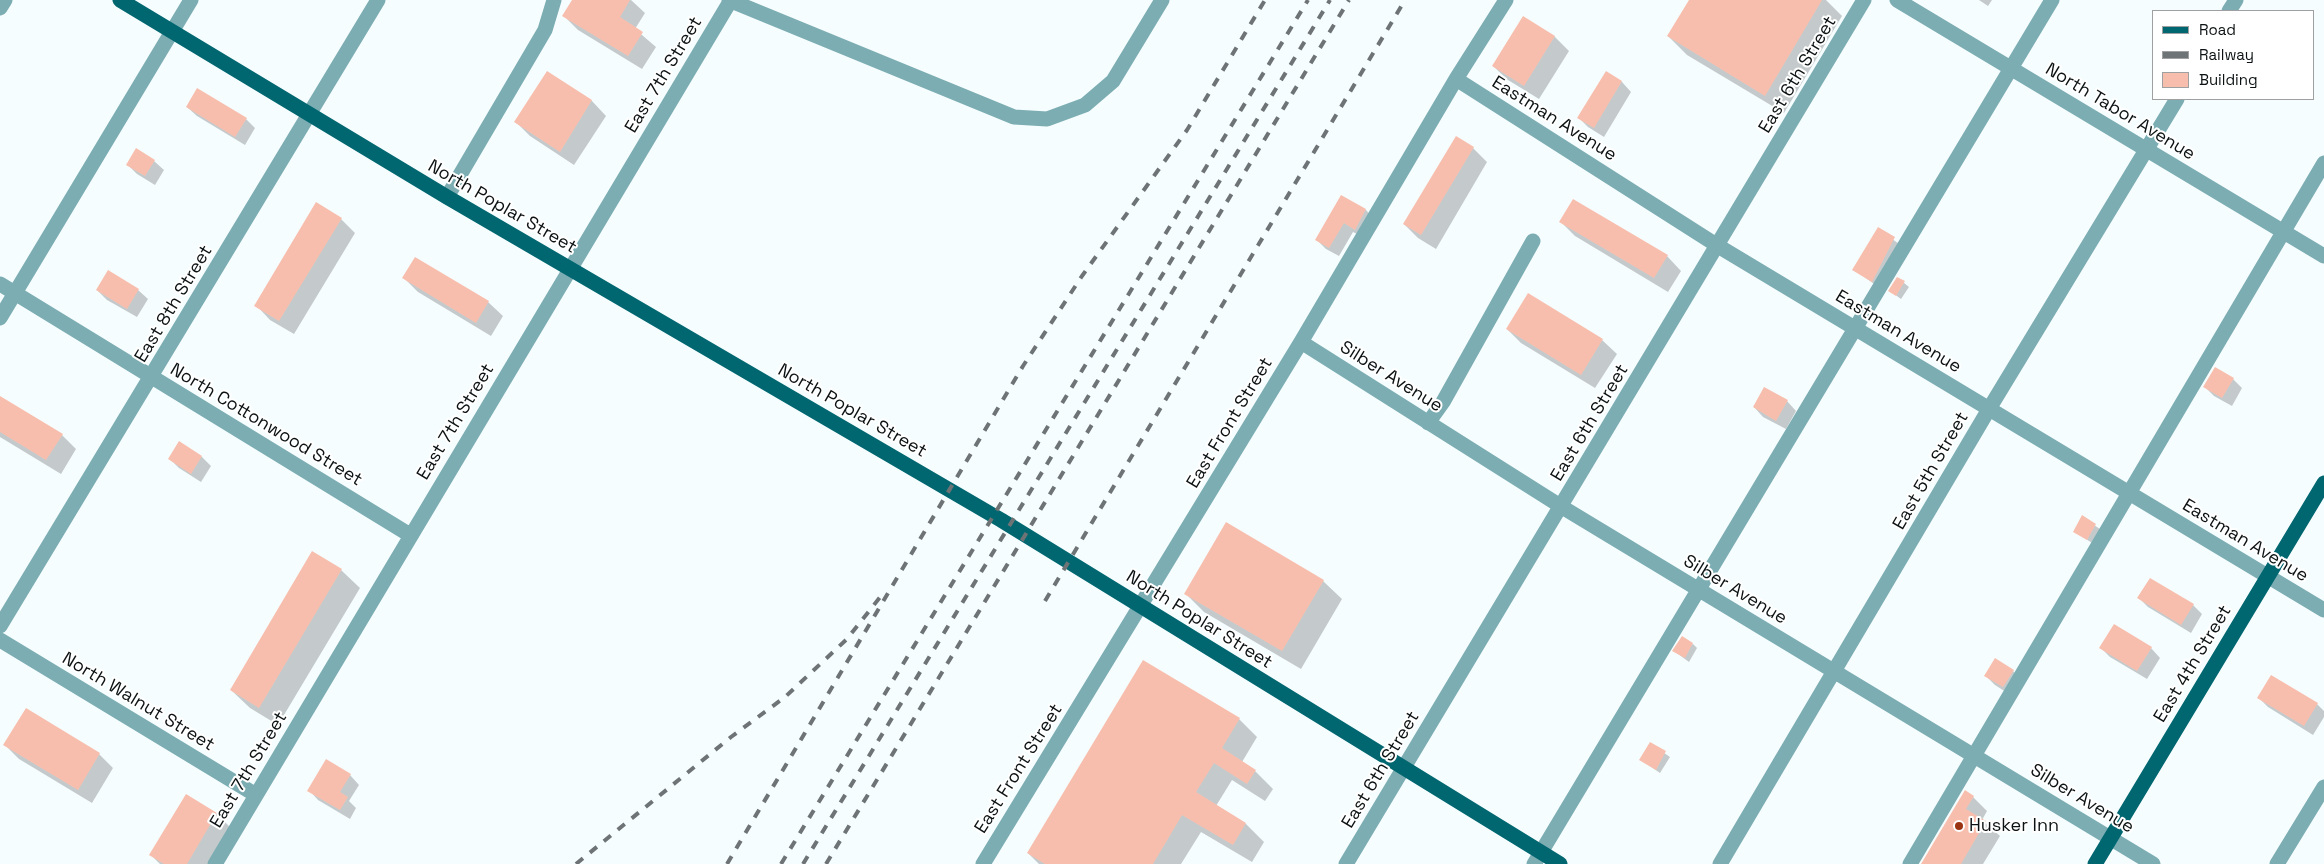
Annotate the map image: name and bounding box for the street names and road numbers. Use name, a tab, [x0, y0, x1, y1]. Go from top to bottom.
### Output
street label: East 7th Street	[621, 13, 707, 137]
street label: East 6th Street	[1755, 13, 1841, 137]
street label: North Tabor Avenue	[2041, 59, 2199, 165]
street label: Eastman Avenue	[1488, 72, 1620, 166]
street label: North Poplar Street	[424, 156, 580, 258]
street label: East 8th Street	[131, 242, 217, 366]
street label: Eastman Avenue	[1831, 286, 1965, 378]
street label: Silber Avenue	[1336, 337, 1446, 417]
street label: East Front Street	[1182, 354, 1278, 492]
street label: North Cottonwood Street	[166, 359, 366, 491]
street label: East 7th Street	[413, 360, 499, 484]
street label: North Poplar Street	[774, 360, 930, 462]
street label: East 6th Street	[1547, 361, 1633, 485]
street label: East 5th Street	[1889, 408, 1973, 534]
street label: Eastman Avenue	[2178, 495, 2312, 587]
street label: Silber Avenue	[1679, 551, 1791, 629]
street label: North Poplar Street	[1122, 566, 1276, 674]
street label: East 4th Street	[2150, 602, 2236, 726]
street label: North Walnut Street	[58, 648, 218, 756]
street label: East Front Street	[970, 700, 1068, 838]
street label: East 7th Street	[206, 708, 292, 832]
street label: East 6th Street	[1338, 708, 1424, 832]
street label: Silber Avenue	[2026, 760, 2138, 838]

